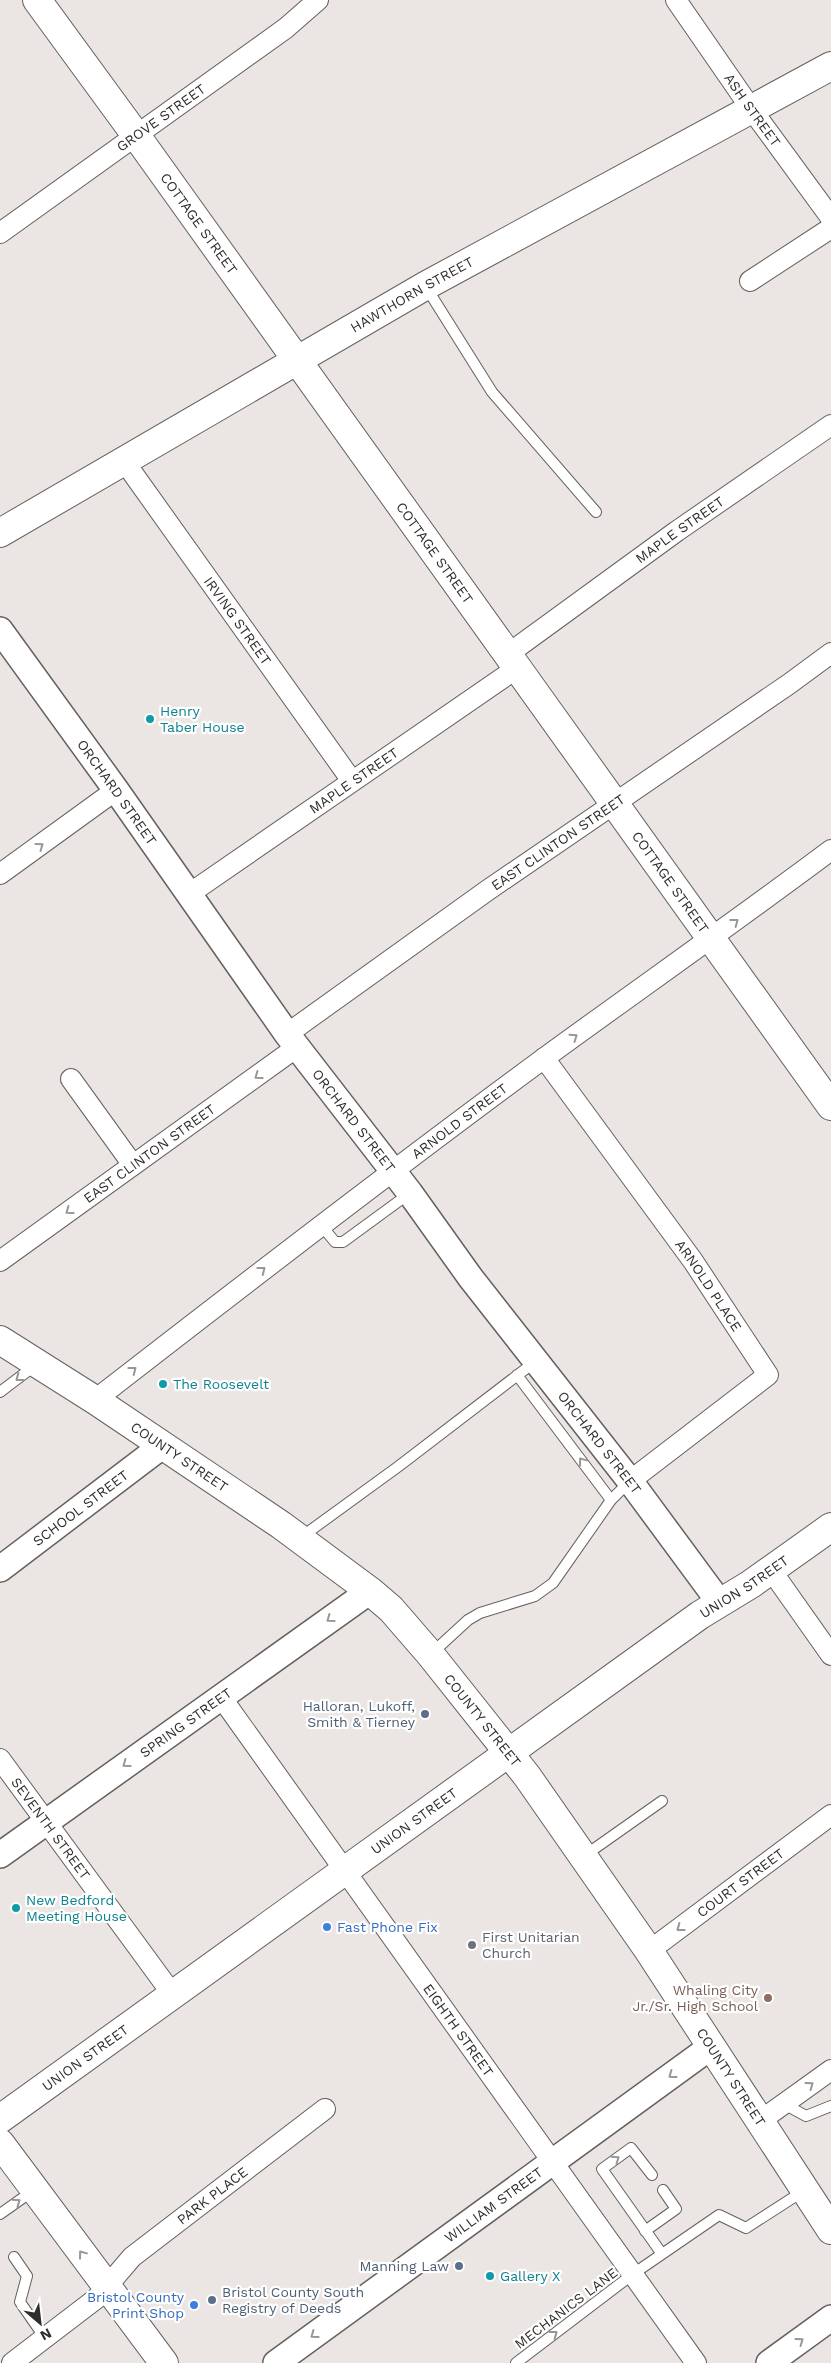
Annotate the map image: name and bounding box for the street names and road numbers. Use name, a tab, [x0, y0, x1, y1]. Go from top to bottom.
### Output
street label: ASH STREET	[721, 70, 784, 150]
street label: GROVE STREET	[114, 80, 209, 155]
street label: COTTAGE STREET	[157, 170, 241, 278]
street label: HAWTHORN STREET	[348, 253, 477, 336]
street label: MAPLE STREET	[632, 493, 727, 566]
street label: COTTAGE STREET	[393, 499, 477, 607]
street label: IRVING STREET	[201, 573, 275, 668]
street label: ORCHARD STREET	[74, 736, 160, 848]
street label: MAPLE STREET	[306, 744, 402, 817]
street label: EAST CLINTON STREET	[488, 791, 628, 893]
street label: COTTAGE STREET	[629, 828, 713, 936]
street label: ORCHARD STREET	[309, 1066, 399, 1176]
street label: ARNOLD STREET	[409, 1080, 511, 1162]
street label: EAST CLINTON STREET	[80, 1100, 219, 1206]
street label: ARNOLD PLACE	[672, 1237, 745, 1335]
street label: ORCHARD STREET	[555, 1388, 645, 1497]
street label: COUNTY STREET	[128, 1418, 231, 1495]
street label: SCHOOL STREET	[30, 1466, 132, 1549]
street label: UNION STREET	[697, 1552, 792, 1621]
street label: COUNTY STREET	[441, 1671, 525, 1770]
street label: SPRING STREET	[137, 1684, 235, 1761]
street label: SEVENTH STREET	[8, 1774, 94, 1883]
street label: UNION STREET	[368, 1784, 461, 1857]
street label: COURT STREET	[694, 1845, 787, 1920]
street label: EIGHTH STREET	[420, 1981, 497, 2080]
street label: UNION STREET	[39, 2021, 132, 2094]
street label: COUNTY STREET	[693, 2025, 769, 2129]
street label: PARK PLACE	[174, 2163, 251, 2228]
street label: WILLIAM STREET	[441, 2164, 546, 2246]
street label: MECHANICS LANE	[512, 2264, 621, 2352]

